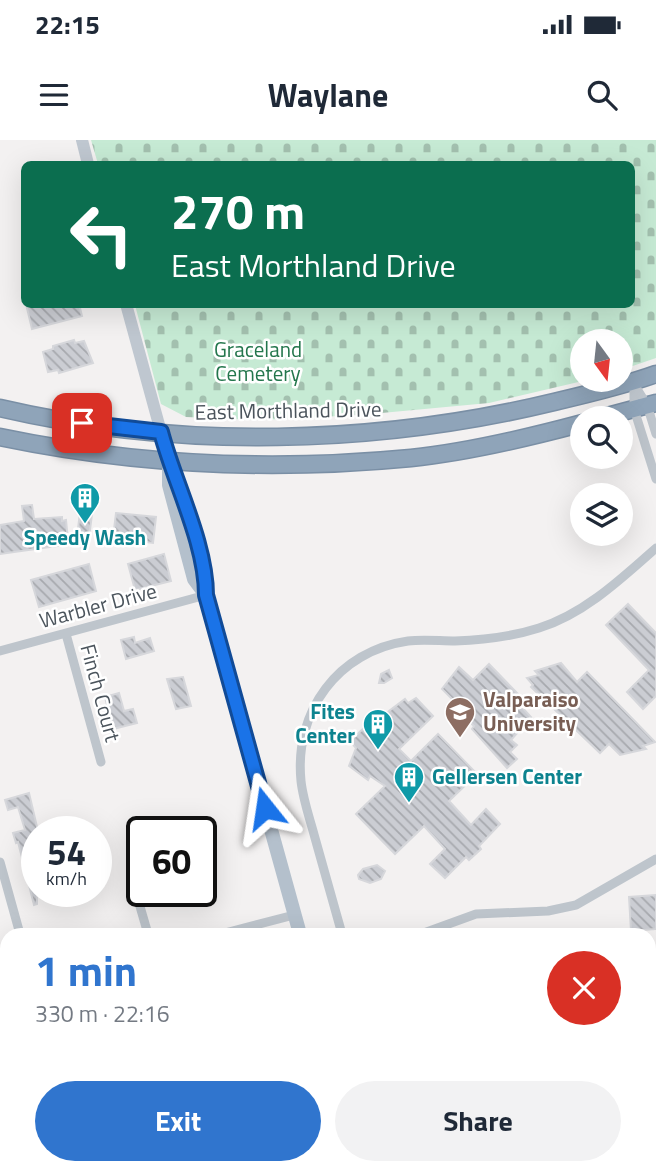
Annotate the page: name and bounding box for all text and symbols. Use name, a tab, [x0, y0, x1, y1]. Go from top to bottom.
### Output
text: 22:15	[35, 5, 100, 44]
text: Waylane	[268, 71, 388, 119]
icon: menu	[35, 76, 73, 114]
icon: search	[583, 76, 621, 114]
text: 270 m	[171, 173, 305, 248]
icon: left	[56, 189, 147, 280]
text: East Morthland Drive	[171, 241, 456, 289]
north arrow	[570, 329, 634, 392]
map controls	[570, 329, 633, 546]
park label: Graceland Cemetery	[214, 333, 302, 389]
street label: East Morthland Drive	[194, 392, 382, 428]
pin	[52, 393, 112, 453]
icon: arrive	[63, 404, 101, 442]
button: search	[570, 406, 633, 469]
building icon: Speedy Wash	[68, 481, 102, 525]
button: layers	[570, 483, 633, 546]
place label: Speedy Wash	[24, 521, 146, 553]
street label: Warbler Drive	[35, 574, 160, 636]
street label: Finch Court	[73, 640, 130, 746]
place label: Valparaiso University	[483, 683, 579, 739]
place label: Fites Center	[295, 695, 355, 751]
school or university icon: Valparaiso University	[443, 695, 477, 739]
building icon: Fites Center	[361, 707, 395, 751]
building icon: Gellersen Center	[392, 760, 426, 804]
place label: Gellersen Center	[432, 760, 582, 792]
position arrow	[228, 771, 302, 845]
speed limit sign: 60	[126, 816, 217, 907]
text: 54	[47, 825, 86, 879]
text: km/h	[46, 865, 87, 892]
text: 1 min	[35, 938, 137, 1002]
button: close	[547, 951, 621, 1025]
text: 330 m · 22:16	[35, 996, 170, 1031]
button: Exit	[35, 1081, 321, 1161]
button: Share	[335, 1081, 621, 1161]

